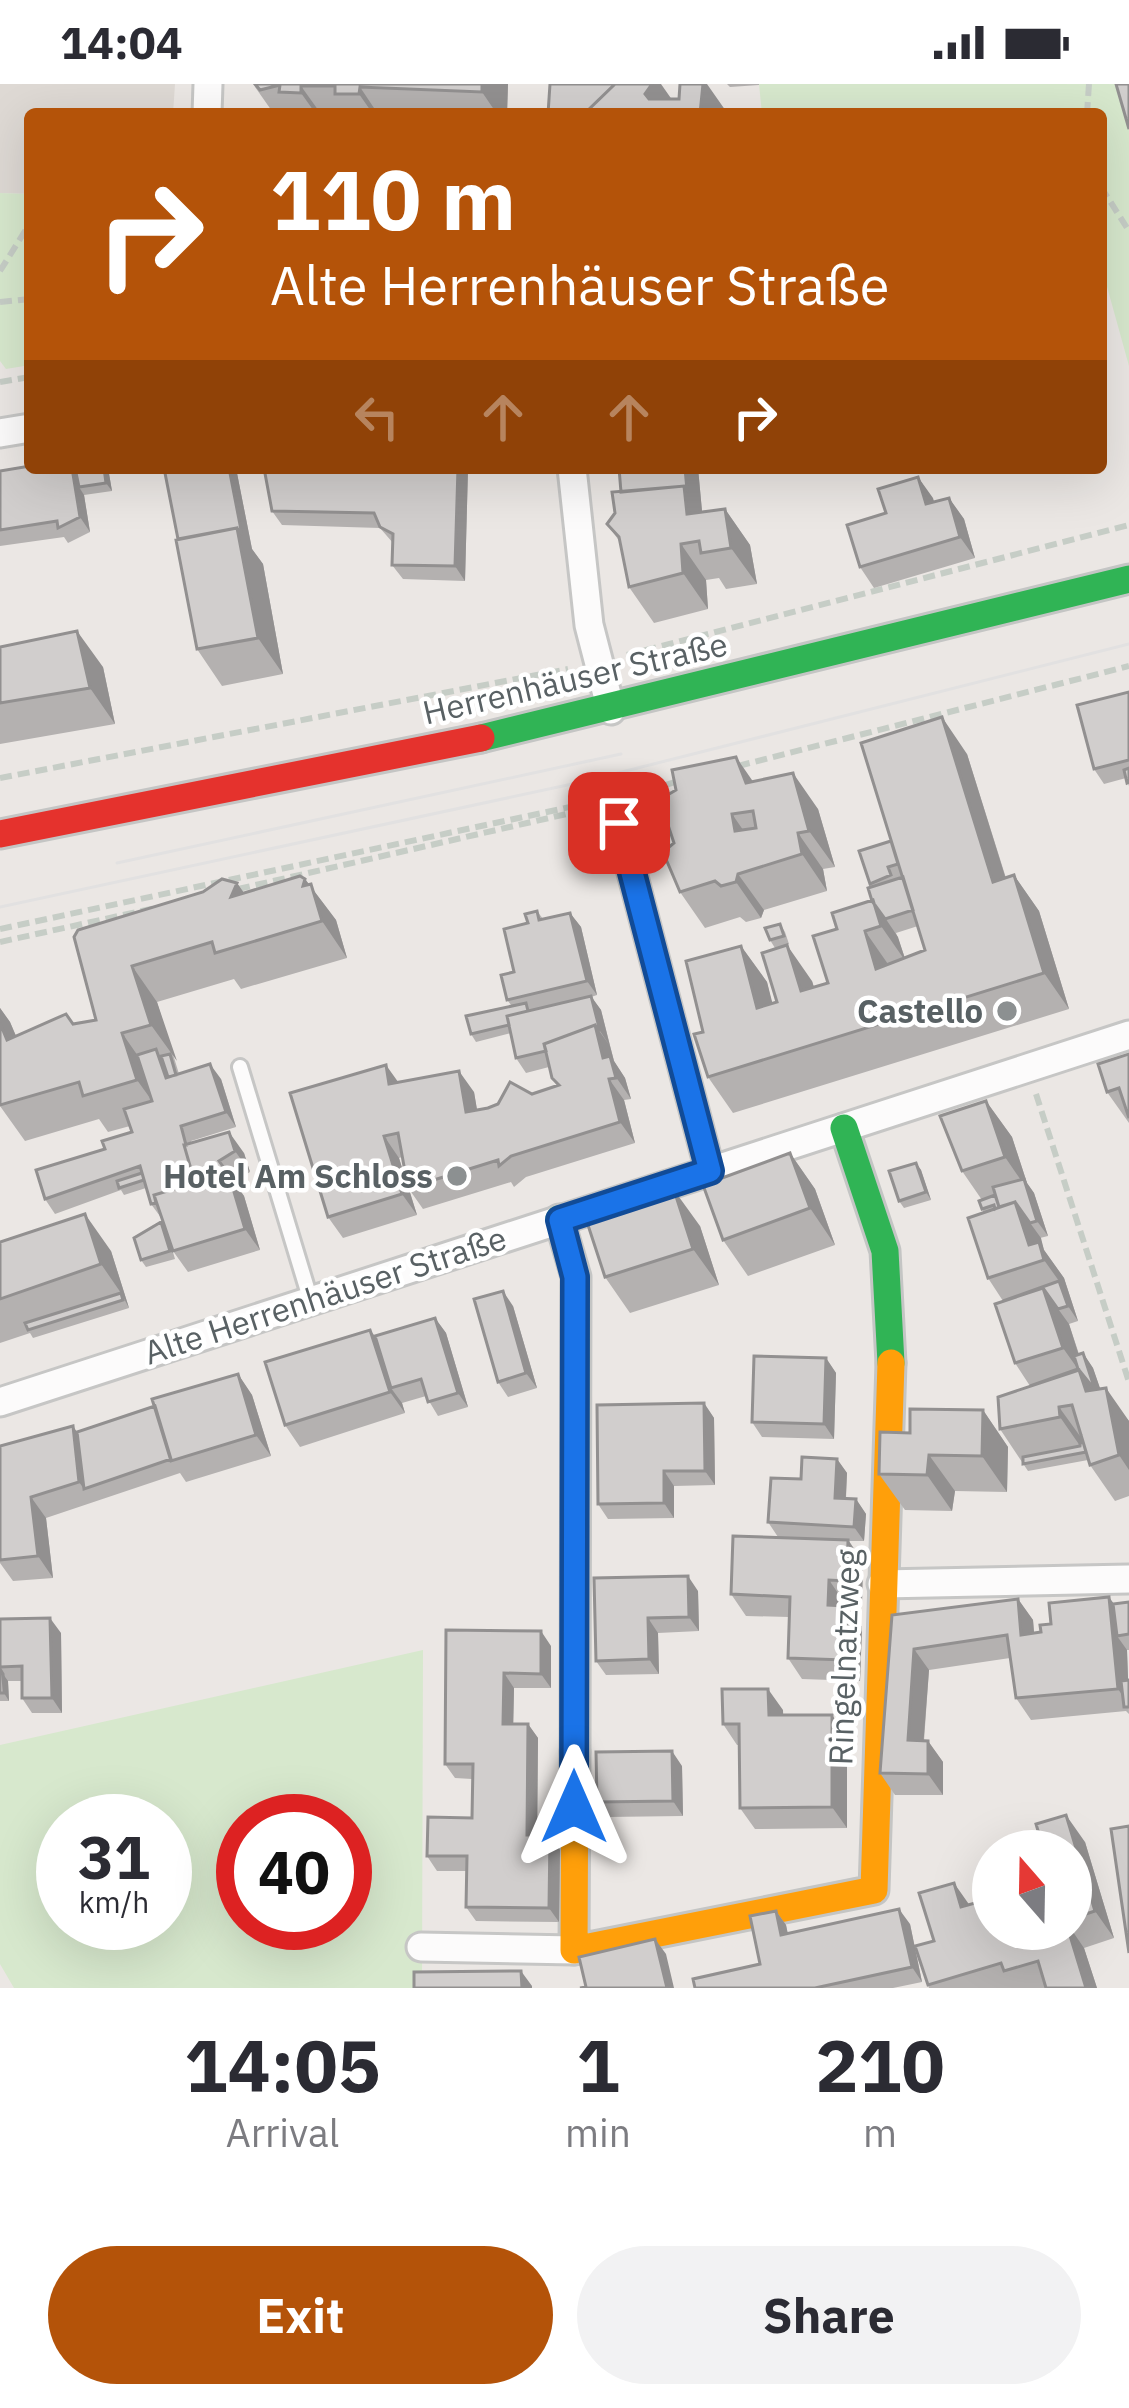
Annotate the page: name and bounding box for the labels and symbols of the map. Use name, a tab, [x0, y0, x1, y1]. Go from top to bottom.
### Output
street label: Herrenhäuser Straße	[418, 622, 731, 733]
pin	[568, 772, 670, 874]
place label: Castello	[857, 989, 983, 1032]
marker: Castello	[994, 998, 1020, 1024]
place label: Hotel Am Schloss	[163, 1154, 433, 1197]
marker: Hotel Am Schloss	[444, 1163, 470, 1189]
street label: Alte Herrenhäuser Straße	[138, 1216, 511, 1373]
street label: Ringelnatzweg	[818, 1548, 869, 1766]
position arrow	[511, 1744, 637, 1870]
speed limit sign: 40	[216, 1794, 372, 1950]
north arrow	[972, 1830, 1092, 1950]

